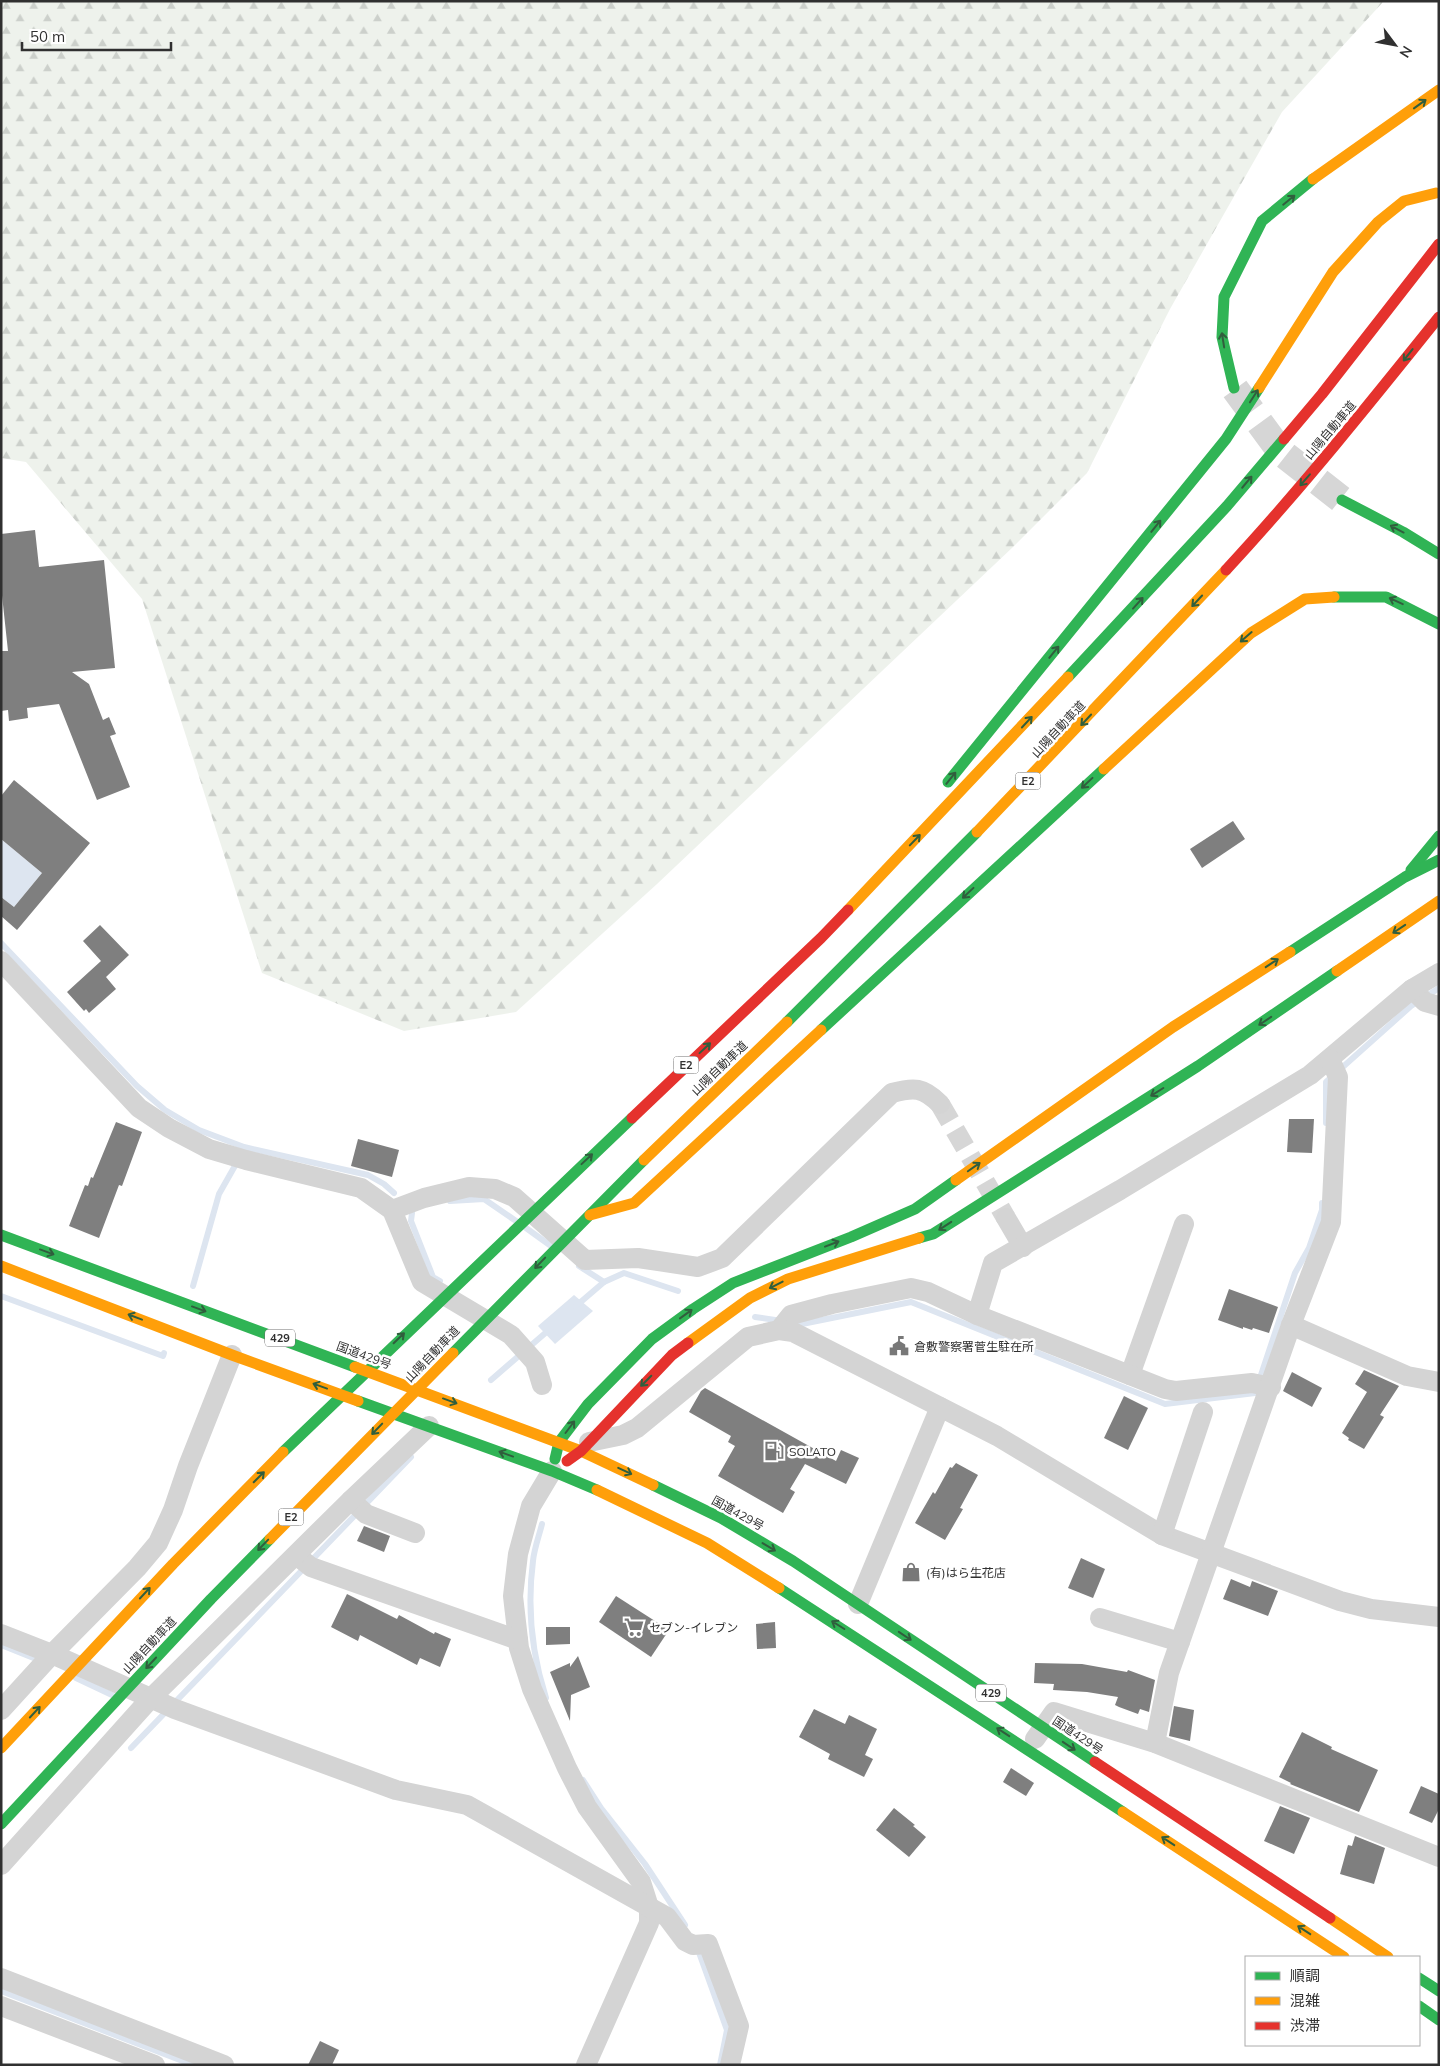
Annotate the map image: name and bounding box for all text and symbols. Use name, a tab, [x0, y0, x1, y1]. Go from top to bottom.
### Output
scale bar	[22, 20, 171, 52]
north arrow	[1370, 20, 1420, 70]
text: 50 m	[30, 27, 65, 46]
text: N	[1396, 43, 1416, 61]
one-way arrow	[1413, 99, 1427, 109]
one-way arrow	[1282, 194, 1295, 205]
one-way arrow	[1218, 333, 1228, 349]
one-way arrow	[1403, 348, 1414, 361]
one-way arrow	[1248, 389, 1259, 403]
street label: 山陽自動車道	[1301, 398, 1359, 462]
one-way arrow	[1300, 474, 1311, 487]
one-way arrow	[1241, 476, 1252, 489]
one-way arrow	[1150, 519, 1161, 532]
one-way arrow	[1390, 524, 1405, 533]
one-way arrow	[1191, 595, 1203, 608]
one-way arrow	[1132, 596, 1144, 609]
one-way arrow	[1389, 596, 1404, 606]
one-way arrow	[1240, 632, 1253, 643]
one-way arrow	[1048, 646, 1059, 659]
street label: 山陽自動車道	[1028, 698, 1088, 760]
one-way arrow	[1080, 714, 1092, 726]
one-way arrow	[1021, 715, 1033, 728]
one-way arrow	[946, 772, 957, 785]
road number: E2	[1016, 772, 1040, 789]
one-way arrow	[1081, 777, 1094, 789]
one-way arrow	[909, 833, 921, 846]
one-way arrow	[962, 887, 975, 899]
one-way arrow	[1392, 924, 1406, 934]
one-way arrow	[1265, 958, 1279, 968]
one-way arrow	[1258, 1016, 1272, 1026]
street label: 山陽自動車道	[688, 1038, 750, 1098]
one-way arrow	[698, 1042, 711, 1054]
road number: E2	[674, 1056, 698, 1074]
one-way arrow	[1150, 1088, 1164, 1098]
one-way arrow	[580, 1153, 593, 1165]
one-way arrow	[967, 1162, 981, 1172]
one-way arrow	[939, 1221, 953, 1231]
one-way arrow	[825, 1239, 840, 1248]
one-way arrow	[39, 1248, 54, 1257]
one-way arrow	[534, 1257, 546, 1270]
one-way arrow	[769, 1281, 784, 1290]
one-way arrow	[191, 1305, 206, 1314]
one-way arrow	[679, 1309, 693, 1319]
one-way arrow	[128, 1312, 143, 1321]
street label: 山陽自動車道	[402, 1323, 462, 1385]
road number: 429	[265, 1330, 295, 1346]
one-way arrow	[393, 1332, 406, 1344]
public building icon: 倉敷警察署菅生駐在所	[888, 1335, 910, 1357]
street label: 国道429号	[334, 1338, 394, 1372]
place label: 倉敷警察署菅生駐在所	[914, 1339, 1034, 1354]
one-way arrow	[640, 1375, 652, 1387]
one-way arrow	[313, 1381, 328, 1390]
one-way arrow	[442, 1397, 457, 1406]
one-way arrow	[565, 1421, 576, 1434]
one-way arrow	[371, 1423, 383, 1436]
fuel station icon: SOLATO	[763, 1440, 785, 1462]
place label: SOLATO	[789, 1444, 836, 1459]
one-way arrow	[499, 1449, 514, 1458]
one-way arrow	[617, 1467, 632, 1477]
one-way arrow	[252, 1471, 265, 1483]
street label: 国道429号	[709, 1492, 767, 1534]
road number: E2	[278, 1508, 304, 1525]
one-way arrow	[258, 1539, 270, 1551]
one-way arrow	[762, 1542, 776, 1552]
shop icon: (有)はら生花店	[900, 1561, 922, 1583]
place label: (有)はら生花店	[926, 1565, 1006, 1580]
one-way arrow	[139, 1587, 151, 1600]
street label: 山陽自動車道	[119, 1614, 179, 1676]
supermarket icon: セブン-イレブン	[623, 1616, 645, 1638]
one-way arrow	[831, 1619, 845, 1629]
place label: セブン-イレブン	[649, 1620, 738, 1635]
one-way arrow	[898, 1631, 912, 1641]
one-way arrow	[145, 1656, 157, 1669]
road number: 429	[976, 1685, 1006, 1702]
one-way arrow	[29, 1706, 40, 1719]
street label: 国道429号	[1050, 1713, 1106, 1757]
one-way arrow	[997, 1727, 1011, 1737]
one-way arrow	[1062, 1741, 1076, 1751]
one-way arrow	[1162, 1836, 1176, 1846]
one-way arrow	[1297, 1925, 1311, 1936]
legend	[1245, 1956, 1420, 2046]
text: 順調	[1290, 1966, 1320, 1985]
text: 混雑	[1290, 1991, 1320, 2010]
text: 渋滞	[1290, 2016, 1320, 2035]

